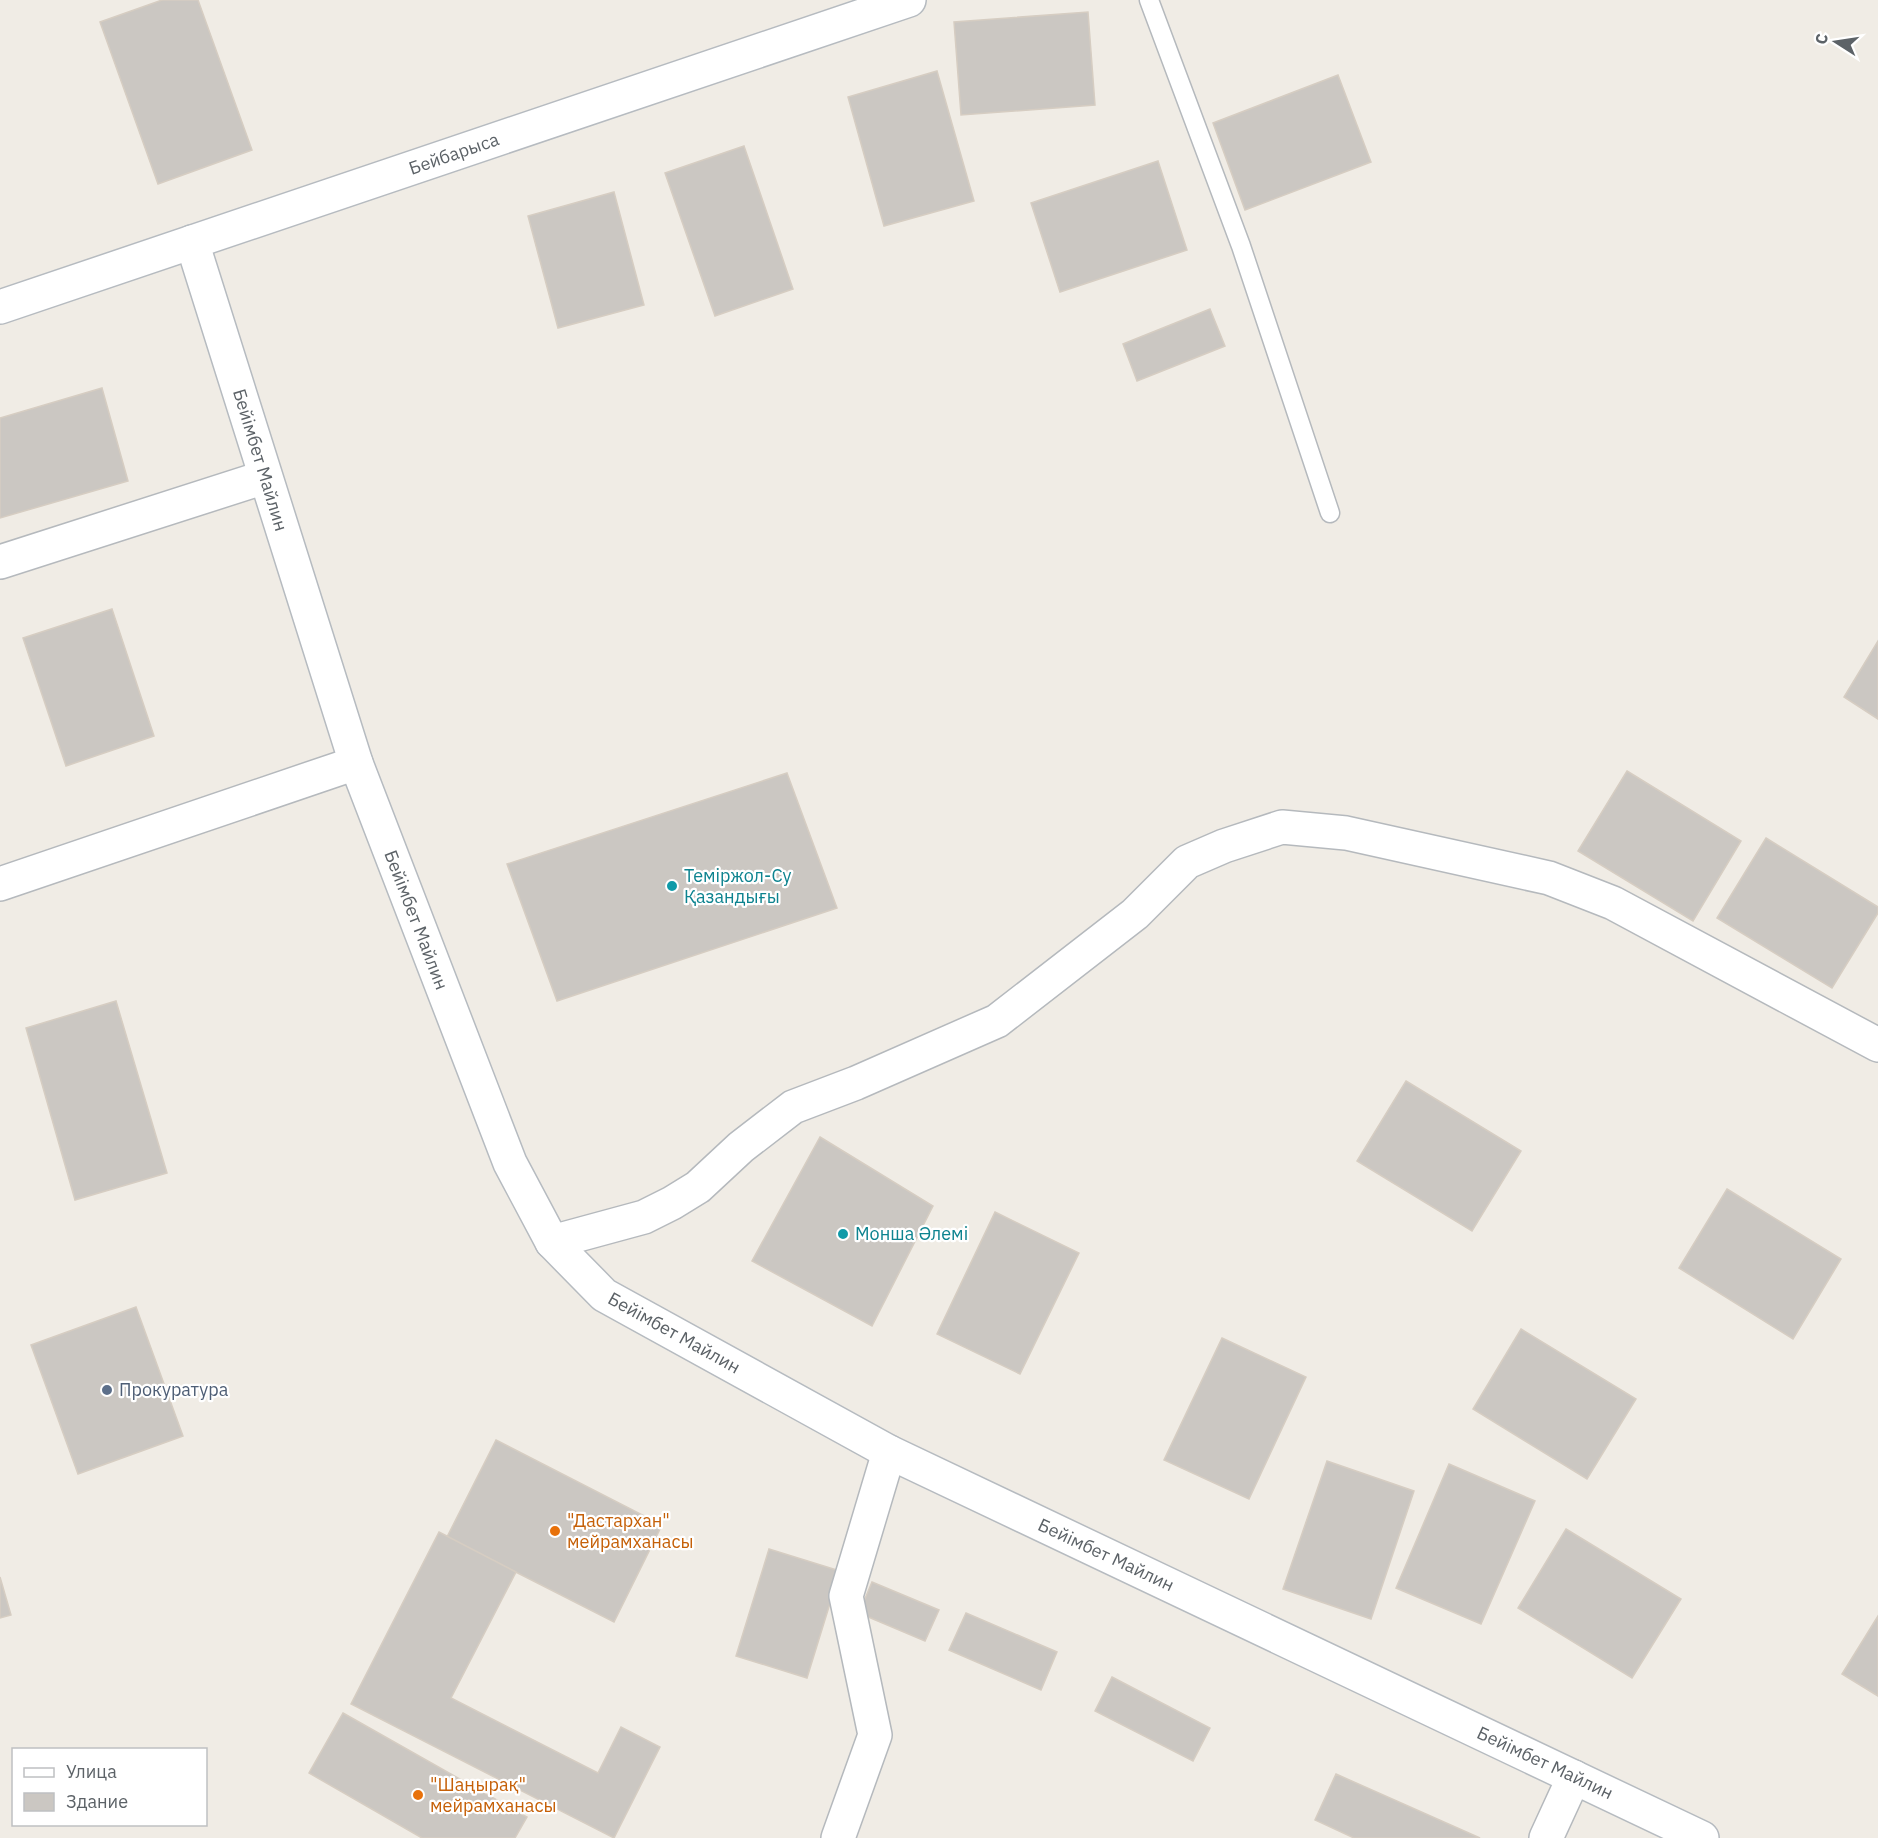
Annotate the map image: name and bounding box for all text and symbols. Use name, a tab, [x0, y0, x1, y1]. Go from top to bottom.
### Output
north arrow	[1806, 12, 1866, 72]
text: С	[1810, 32, 1832, 46]
street label: Бейбарыса	[406, 127, 502, 180]
street label: Бейімбет Майлин	[228, 386, 293, 534]
street label: Бейімбет Майлин	[379, 847, 454, 993]
place label: Теміржол-Су Қазандығы	[684, 864, 792, 908]
marker: Теміржол-Су Қазандығы	[665, 879, 679, 893]
place label: Монша Әлемі	[855, 1222, 968, 1245]
marker: Монша Әлемі	[836, 1227, 850, 1241]
street label: Бейімбет Майлин	[604, 1287, 744, 1378]
place label: Прокуратура	[119, 1378, 229, 1401]
marker: Прокуратура	[100, 1383, 114, 1397]
place label: "Дастархан" мейрамханасы	[567, 1509, 694, 1553]
street label: Бейімбет Майлин	[1034, 1513, 1178, 1596]
marker: "Дастархан" мейрамханасы	[548, 1524, 562, 1538]
street label: Бейімбет Майлин	[1473, 1721, 1617, 1804]
legend	[12, 1748, 207, 1826]
text: Улица	[66, 1760, 117, 1783]
place label: "Шаңырақ" мейрамханасы	[430, 1773, 557, 1817]
marker: "Шаңырақ" мейрамханасы	[411, 1788, 425, 1802]
text: Здание	[66, 1790, 128, 1813]

